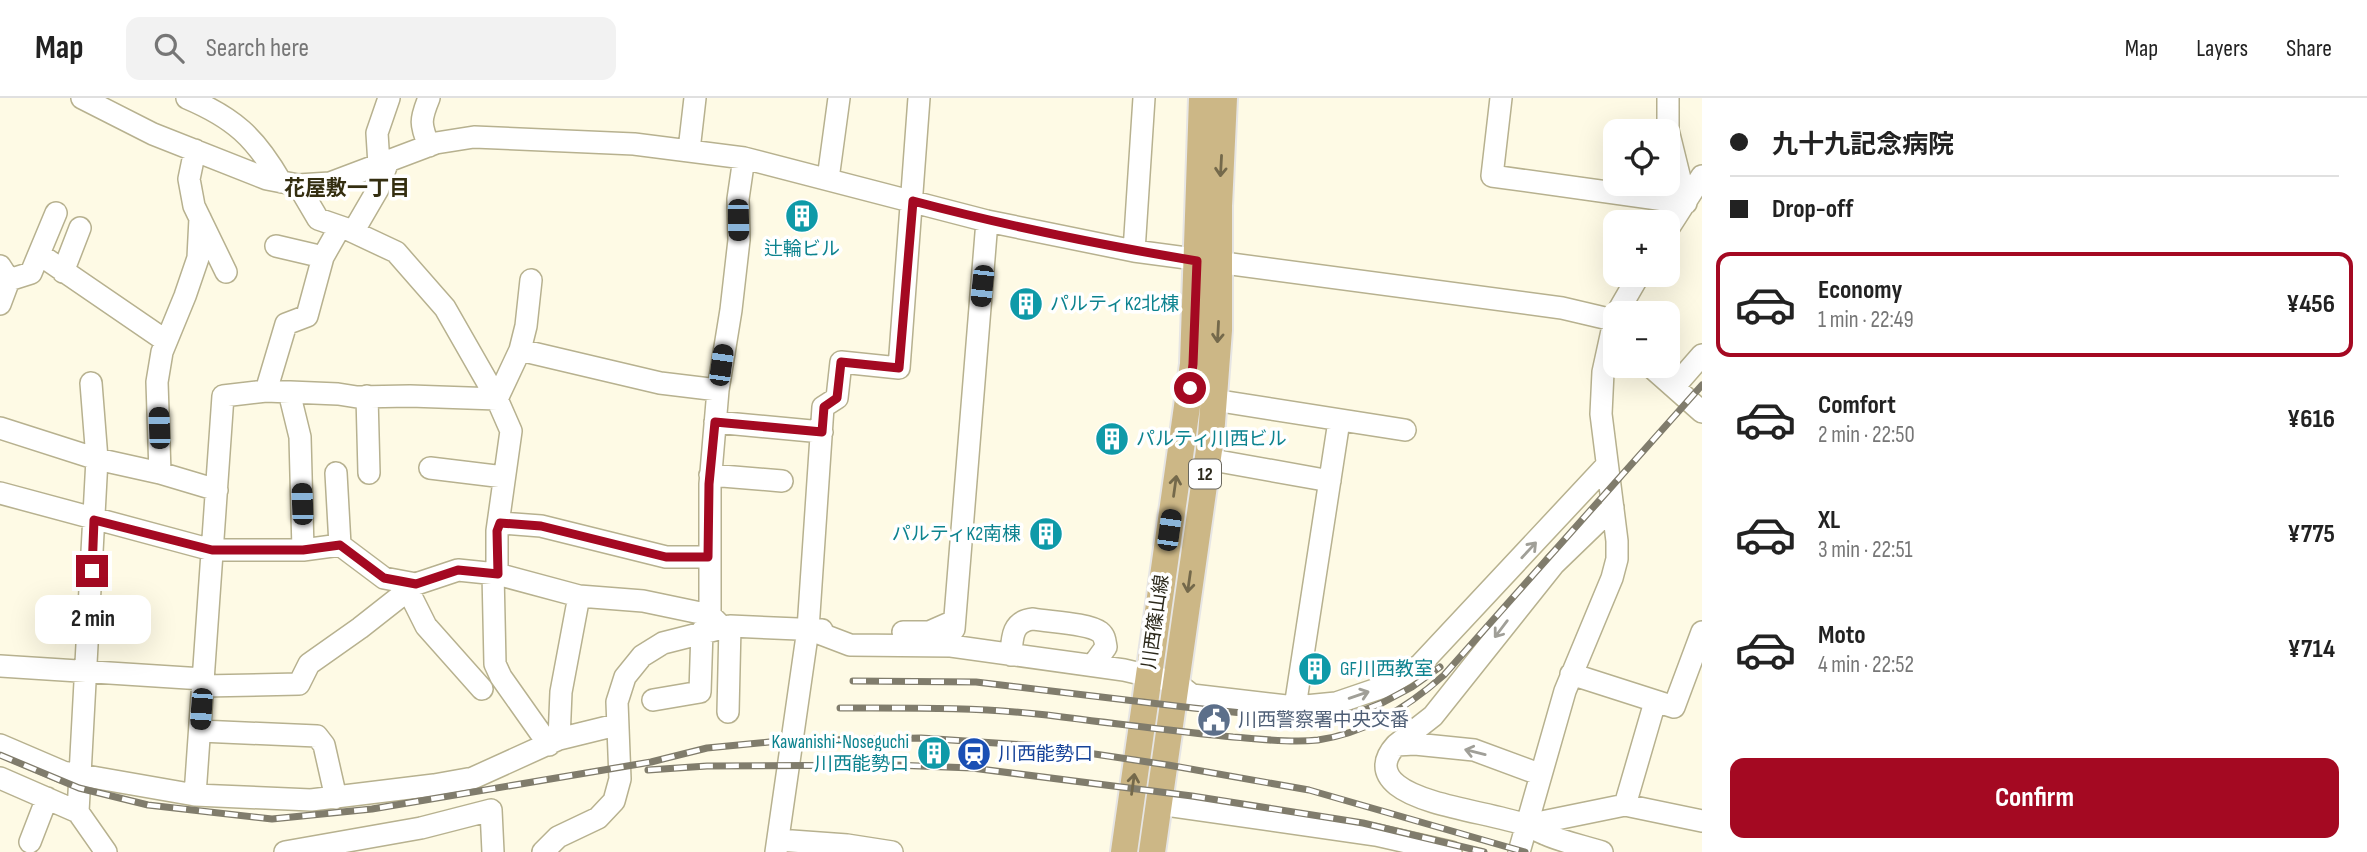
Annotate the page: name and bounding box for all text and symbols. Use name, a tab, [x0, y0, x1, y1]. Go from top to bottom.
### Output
search box	[126, 17, 616, 80]
text: Map	[35, 28, 84, 68]
icon: search	[150, 29, 188, 67]
text: Search here	[206, 33, 309, 64]
text: Map	[2125, 34, 2158, 63]
text: Layers	[2196, 34, 2248, 63]
text: Share	[2286, 34, 2332, 63]
map controls	[1603, 119, 1680, 378]
button: locate	[1603, 119, 1680, 196]
text: 九十九記念病院	[1772, 130, 1954, 161]
one-way arrow	[1214, 154, 1227, 177]
district label: 花屋敷一丁目	[284, 176, 410, 201]
text: Drop-off	[1772, 194, 1853, 225]
building icon: 辻輪ビル	[783, 197, 821, 235]
car	[728, 199, 749, 241]
button: +	[1603, 210, 1680, 287]
place label: 辻輪ビル	[764, 238, 840, 261]
car	[970, 264, 995, 308]
icon: car	[1734, 273, 1797, 336]
text: Economy	[1818, 275, 1902, 306]
building icon: パルティK2北棟	[1007, 285, 1045, 323]
text: ¥456	[2286, 289, 2335, 320]
place label: パルティK2北棟	[1050, 293, 1179, 316]
button: −	[1603, 301, 1680, 378]
text: 1 min · 22:49	[1818, 306, 1914, 334]
one-way arrow	[1212, 320, 1225, 343]
car	[708, 343, 735, 387]
route start	[1174, 372, 1206, 404]
icon: car	[1734, 388, 1797, 451]
text: Comfort	[1818, 390, 1896, 421]
text: ¥616	[2287, 404, 2335, 435]
car	[148, 407, 171, 449]
building icon: パルティ川西ビル	[1093, 420, 1131, 458]
text: 2 min · 22:50	[1818, 421, 1915, 449]
place label: パルティ川西ビル	[1136, 428, 1287, 451]
road number: 12	[1189, 460, 1221, 488]
one-way arrow	[1169, 476, 1182, 498]
car	[291, 483, 314, 525]
icon: car	[1734, 503, 1797, 566]
text: XL	[1818, 505, 1840, 536]
car	[1156, 508, 1183, 552]
building icon: パルティK2南棟	[1027, 515, 1065, 553]
text: ¥775	[2287, 519, 2335, 550]
place label: パルティK2南棟	[892, 523, 1021, 546]
text: 3 min · 22:51	[1818, 536, 1913, 564]
one-way arrow	[1521, 542, 1538, 559]
route end	[76, 555, 108, 587]
one-way arrow	[1183, 570, 1196, 593]
street label: 川西篠山線	[1138, 573, 1174, 671]
callout: 2 min	[34, 596, 150, 644]
text: 2 min	[71, 605, 115, 633]
icon: car	[1734, 618, 1797, 681]
one-way arrow	[1493, 619, 1508, 637]
text: Moto	[1818, 620, 1866, 651]
text: ¥714	[2288, 634, 2335, 665]
building icon: GF川西教室	[1296, 650, 1334, 688]
text: 4 min · 22:52	[1818, 651, 1914, 679]
place label: GF川西教室	[1340, 658, 1433, 681]
car	[190, 687, 213, 731]
one-way arrow	[1347, 688, 1369, 700]
public building icon: 川西警察署中央交番	[1195, 701, 1233, 739]
place label: 川西警察署中央交番	[1238, 709, 1409, 732]
place label: Kawanishi-Noseguchi 川西能勢口	[772, 731, 909, 776]
building icon: Kawanishi-Noseguchi 川西能勢口	[915, 734, 953, 772]
station icon: 川西能勢口	[955, 735, 993, 773]
place label: 川西能勢口	[998, 743, 1093, 766]
one-way arrow	[1464, 745, 1487, 758]
button: Confirm	[1730, 758, 2339, 838]
one-way arrow	[1127, 774, 1140, 796]

